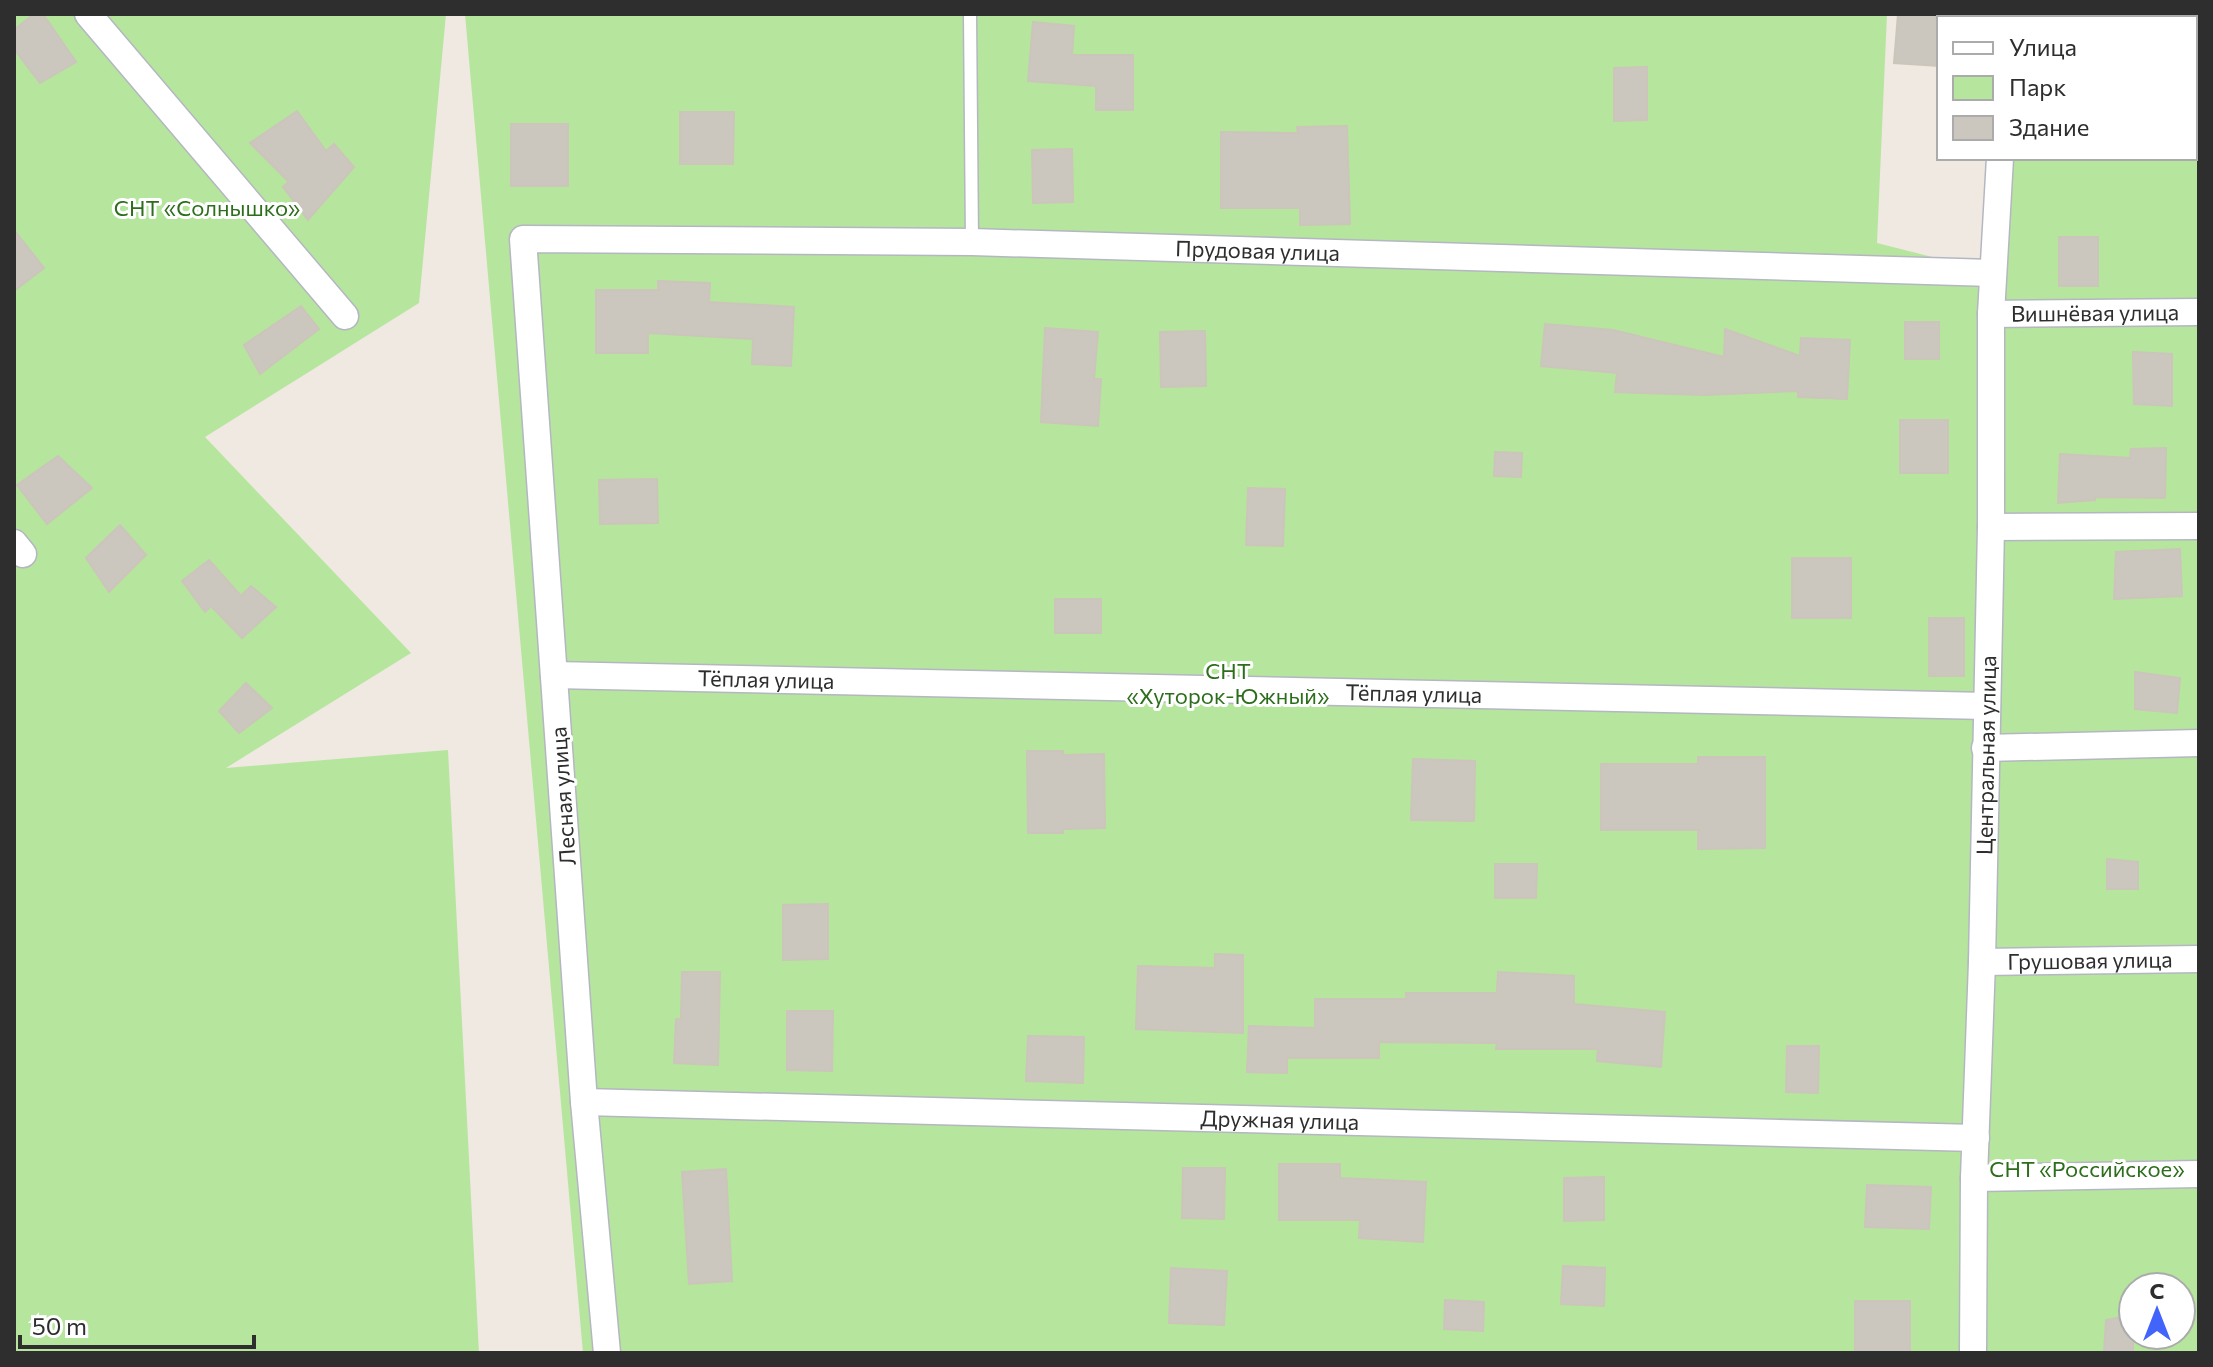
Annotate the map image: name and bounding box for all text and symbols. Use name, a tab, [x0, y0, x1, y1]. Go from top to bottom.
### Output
legend	[1937, 16, 2197, 160]
text: Улица	[2009, 32, 2077, 61]
text: Парк	[2009, 72, 2066, 101]
text: Здание	[2009, 112, 2089, 141]
park label: СНТ «Солнышко»	[114, 194, 300, 221]
street label: Прудовая улица	[1175, 234, 1340, 266]
street label: Вишнёвая улица	[2011, 298, 2179, 327]
street label: Центральная улица	[1970, 655, 2001, 855]
park label: СНТ «Хуторок-Южный»	[1127, 657, 1329, 709]
street label: Тёплая улица	[697, 664, 835, 694]
street label: Тёплая улица	[1345, 678, 1482, 708]
street label: Лесная улица	[544, 726, 581, 866]
street label: Грушовая улица	[2007, 945, 2173, 975]
street label: Дружная улица	[1200, 1104, 1359, 1135]
park label: СНТ «Российское»	[1989, 1155, 2185, 1182]
north arrow	[2117, 1271, 2197, 1351]
text: С	[2149, 1277, 2165, 1304]
scale bar	[20, 1299, 254, 1349]
text: 50 m	[32, 1311, 87, 1340]

